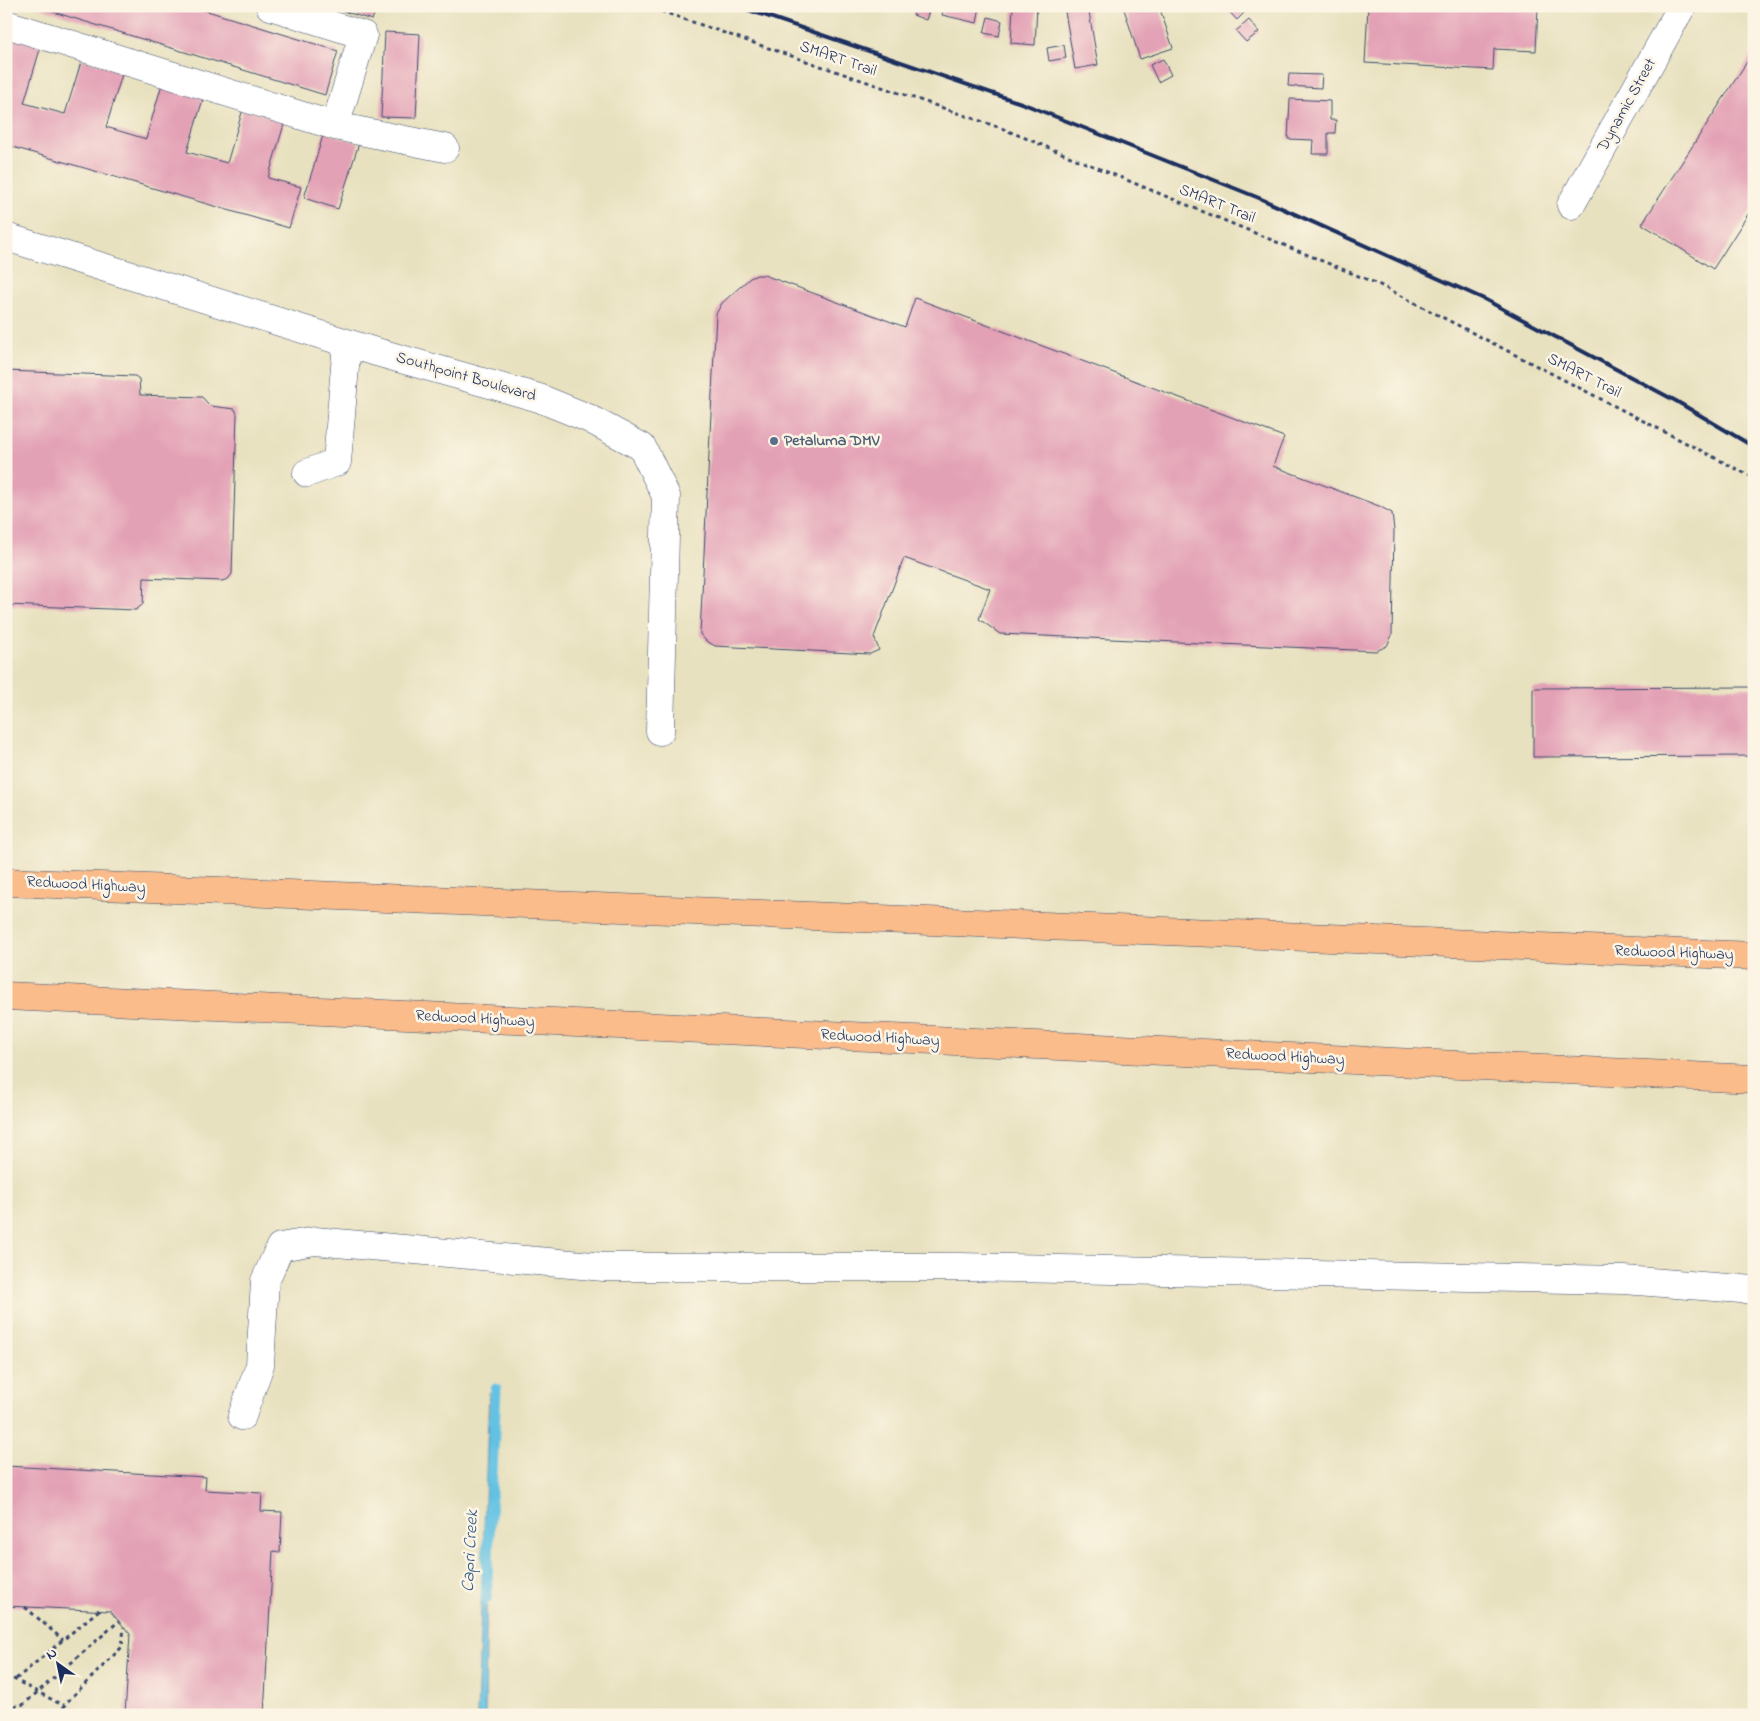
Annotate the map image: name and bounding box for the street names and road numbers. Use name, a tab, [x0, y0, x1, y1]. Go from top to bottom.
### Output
street label: SMART Trail	[796, 35, 880, 84]
street label: Dynamic Street	[1591, 53, 1663, 157]
street label: SMART Trail	[1175, 178, 1259, 230]
street label: Southpoint Boulevard	[393, 346, 539, 408]
street label: SMART Trail	[1543, 347, 1625, 405]
street label: Redwood Highway	[26, 870, 146, 900]
street label: Redwood Highway	[1614, 939, 1734, 967]
street label: Redwood Highway	[415, 1004, 535, 1034]
street label: Redwood Highway	[820, 1023, 940, 1053]
street label: Redwood Highway	[1225, 1042, 1345, 1072]

